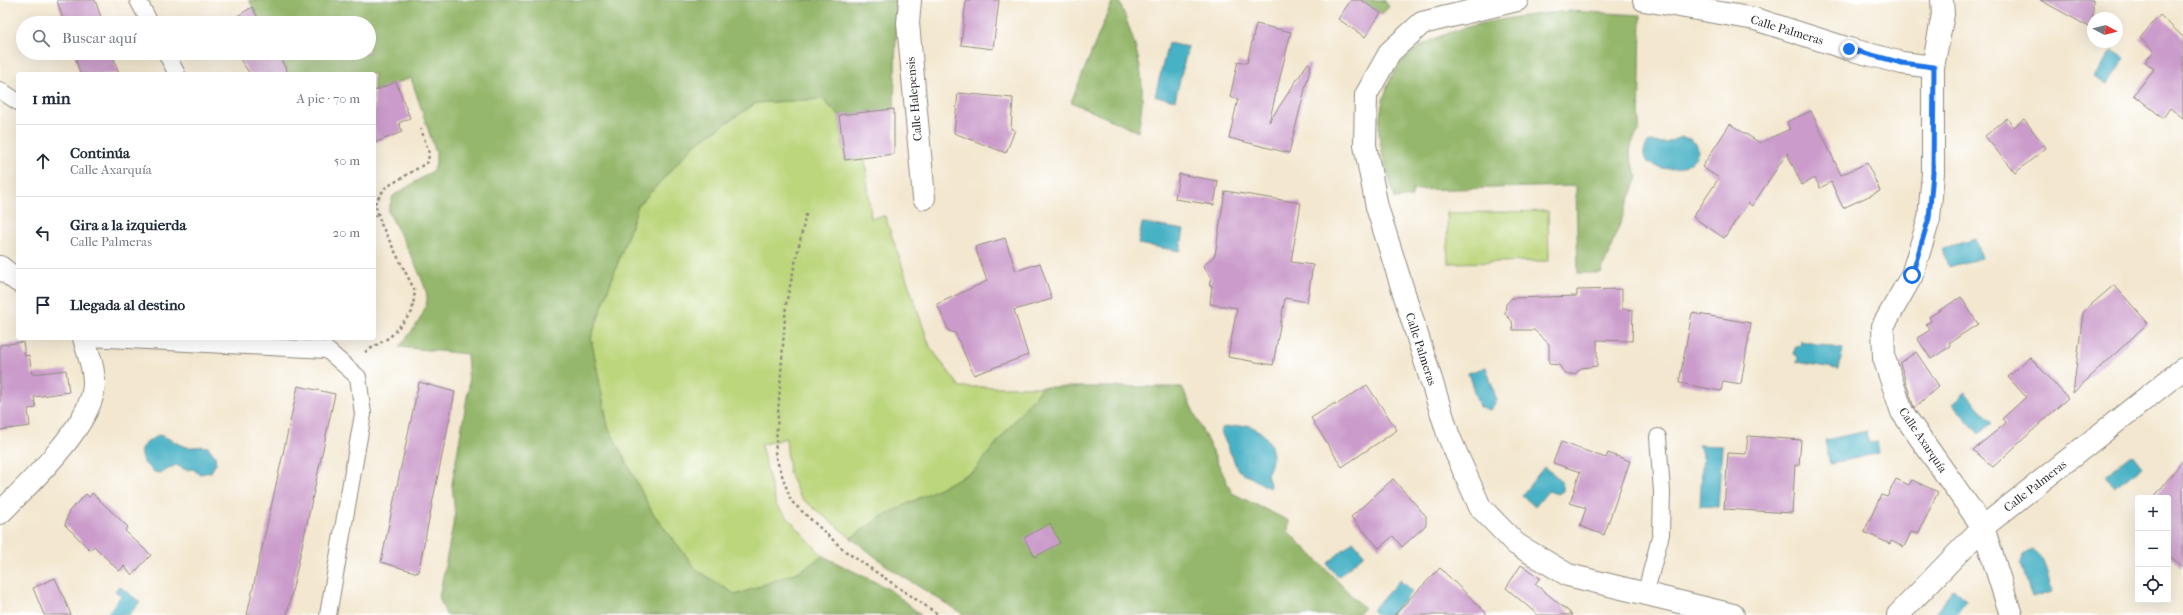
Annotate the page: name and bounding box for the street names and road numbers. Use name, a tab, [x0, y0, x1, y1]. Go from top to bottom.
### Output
street label: Calle Palmeras	[1749, 12, 1826, 48]
street label: Calle Halepensis	[903, 56, 925, 142]
street label: Calle Palmeras	[1403, 311, 1440, 388]
street label: Calle Axarquía	[1896, 405, 1950, 476]
street label: Calle Palmeras	[2001, 457, 2070, 515]

